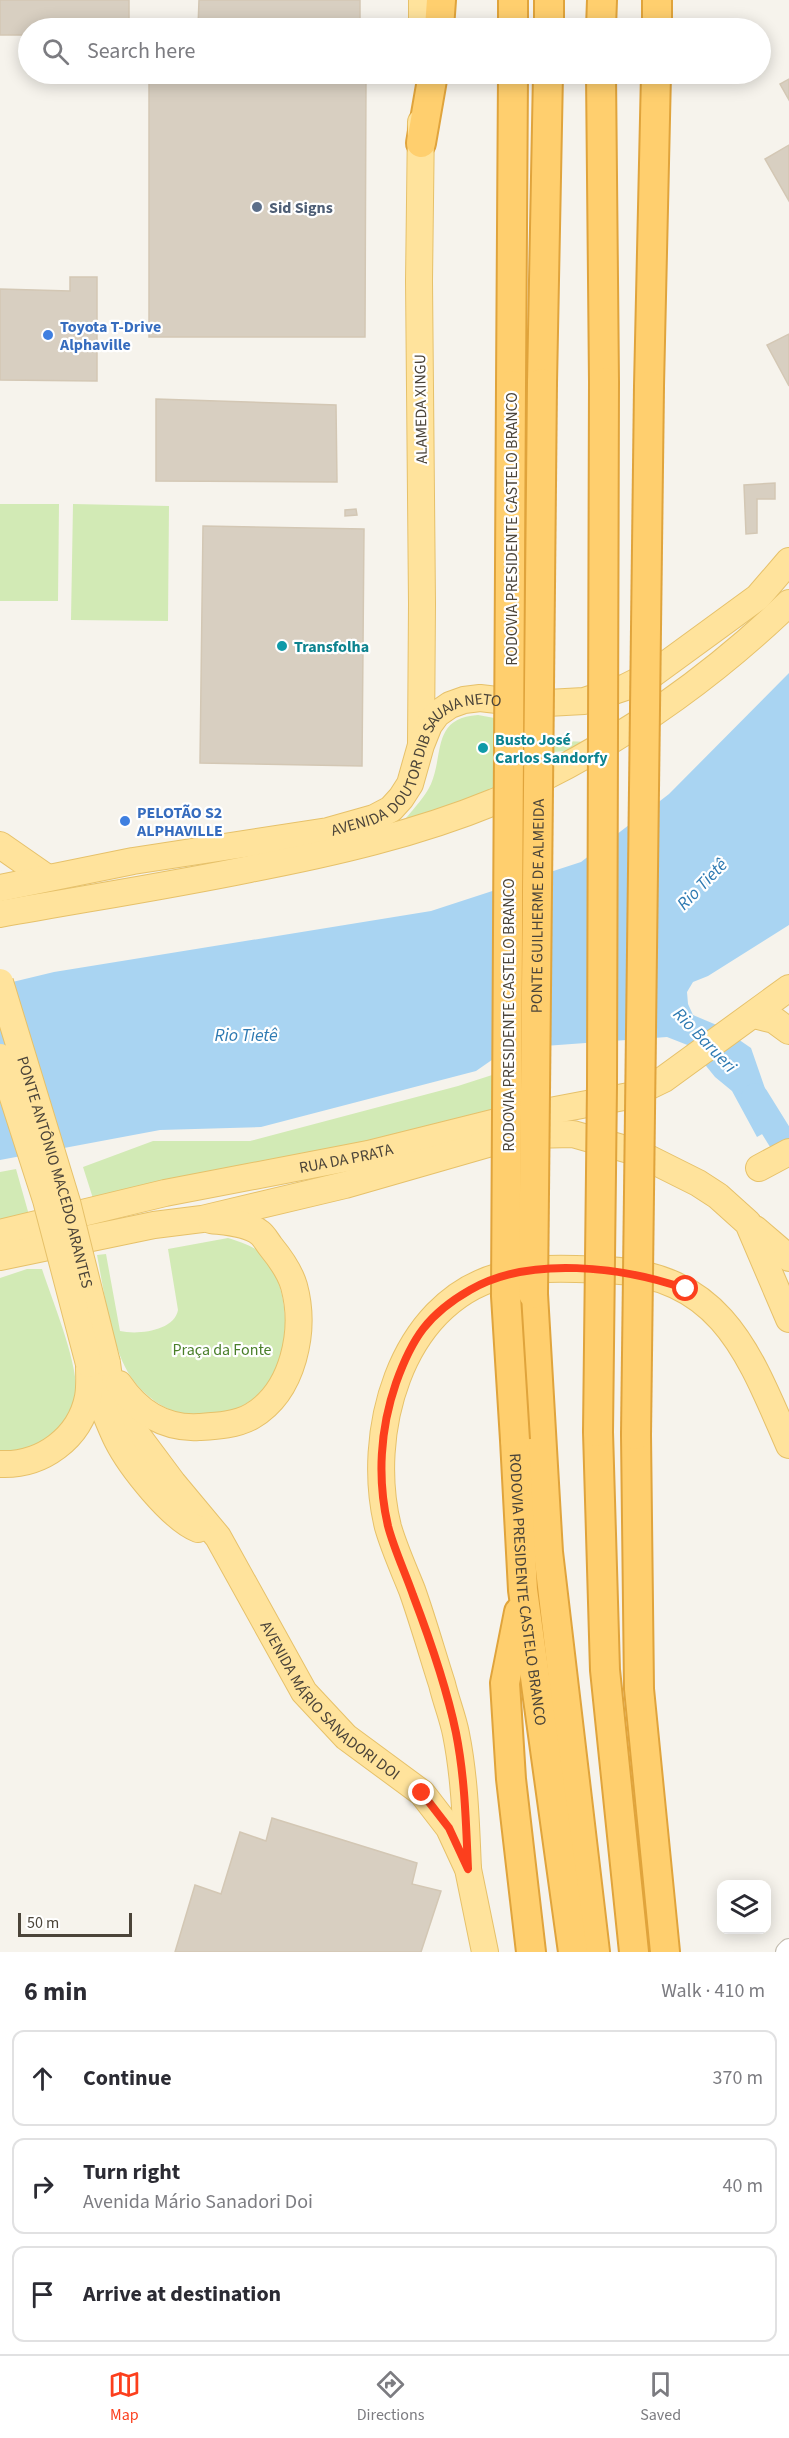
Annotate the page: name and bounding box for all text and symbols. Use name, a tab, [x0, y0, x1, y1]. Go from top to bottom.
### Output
search box	[18, 18, 771, 84]
icon: search	[39, 35, 72, 68]
text: Search here	[87, 35, 195, 67]
place label: Sid Signs	[269, 197, 333, 219]
marker: Sid Signs	[250, 200, 264, 214]
place label: Toyota T-Drive Alphaville	[59, 316, 161, 356]
marker: Toyota T-Drive Alphaville	[41, 328, 55, 342]
street label: ALAMEDA XINGU	[409, 354, 433, 464]
street label: RODOVIA PRESIDENTE CASTELO BRANCO	[501, 392, 523, 666]
place label: Transfolha	[294, 636, 369, 658]
marker: Transfolha	[275, 639, 289, 653]
street label: AVENIDA DOUTOR DIB SAUAIA NETO	[328, 688, 503, 842]
place label: Busto José Carlos Sandorfy	[495, 729, 608, 769]
marker: Busto José Carlos Sandorfy	[476, 741, 490, 755]
street label: PONTE GUILHERME DE ALMEIDA	[526, 798, 550, 1013]
place label: PELOTÃO S2 ALPHAVILLE	[136, 802, 223, 842]
marker: PELOTÃO S2 ALPHAVILLE	[118, 814, 132, 828]
water label: Rio Tietê	[671, 853, 734, 916]
street label: RODOVIA PRESIDENTE CASTELO BRANCO	[498, 878, 520, 1152]
water label: Rio Barueri	[667, 1002, 742, 1079]
water label: Rio Tietê	[214, 1023, 278, 1048]
street label: PONTE ANTÔNIO MACEDO ARANTES	[11, 1054, 98, 1290]
street label: RUA DA PRATA	[297, 1138, 396, 1179]
route start	[672, 1275, 698, 1301]
park label: Praça da Fonte	[172, 1339, 272, 1361]
street label: RODOVIA PRESIDENTE CASTELO BRANCO	[504, 1453, 552, 1727]
street label: AVENIDA MÁRIO SANADORI DOI	[255, 1617, 404, 1785]
route end	[408, 1779, 434, 1805]
map controls	[717, 1880, 771, 1934]
button: layers	[717, 1880, 771, 1934]
scale bar	[18, 1910, 132, 1938]
text: 50 m	[27, 1912, 59, 1934]
text: 6 min	[24, 1973, 87, 2010]
text: Walk · 410 m	[661, 1977, 765, 2005]
icon: ahead	[26, 2062, 59, 2095]
text: Continue	[83, 2062, 172, 2094]
text: 370 m	[713, 2064, 763, 2092]
text: Turn right	[83, 2156, 180, 2188]
icon: right	[26, 2170, 59, 2203]
text: 40 m	[723, 2172, 763, 2200]
text: Avenida Mário Sanadori Doi	[83, 2188, 313, 2216]
icon: arrive	[26, 2278, 59, 2311]
text: Arrive at destination	[83, 2278, 281, 2310]
tab: Map	[108, 2368, 141, 2426]
tab: Directions	[357, 2368, 424, 2426]
tab: Saved	[640, 2368, 681, 2426]

